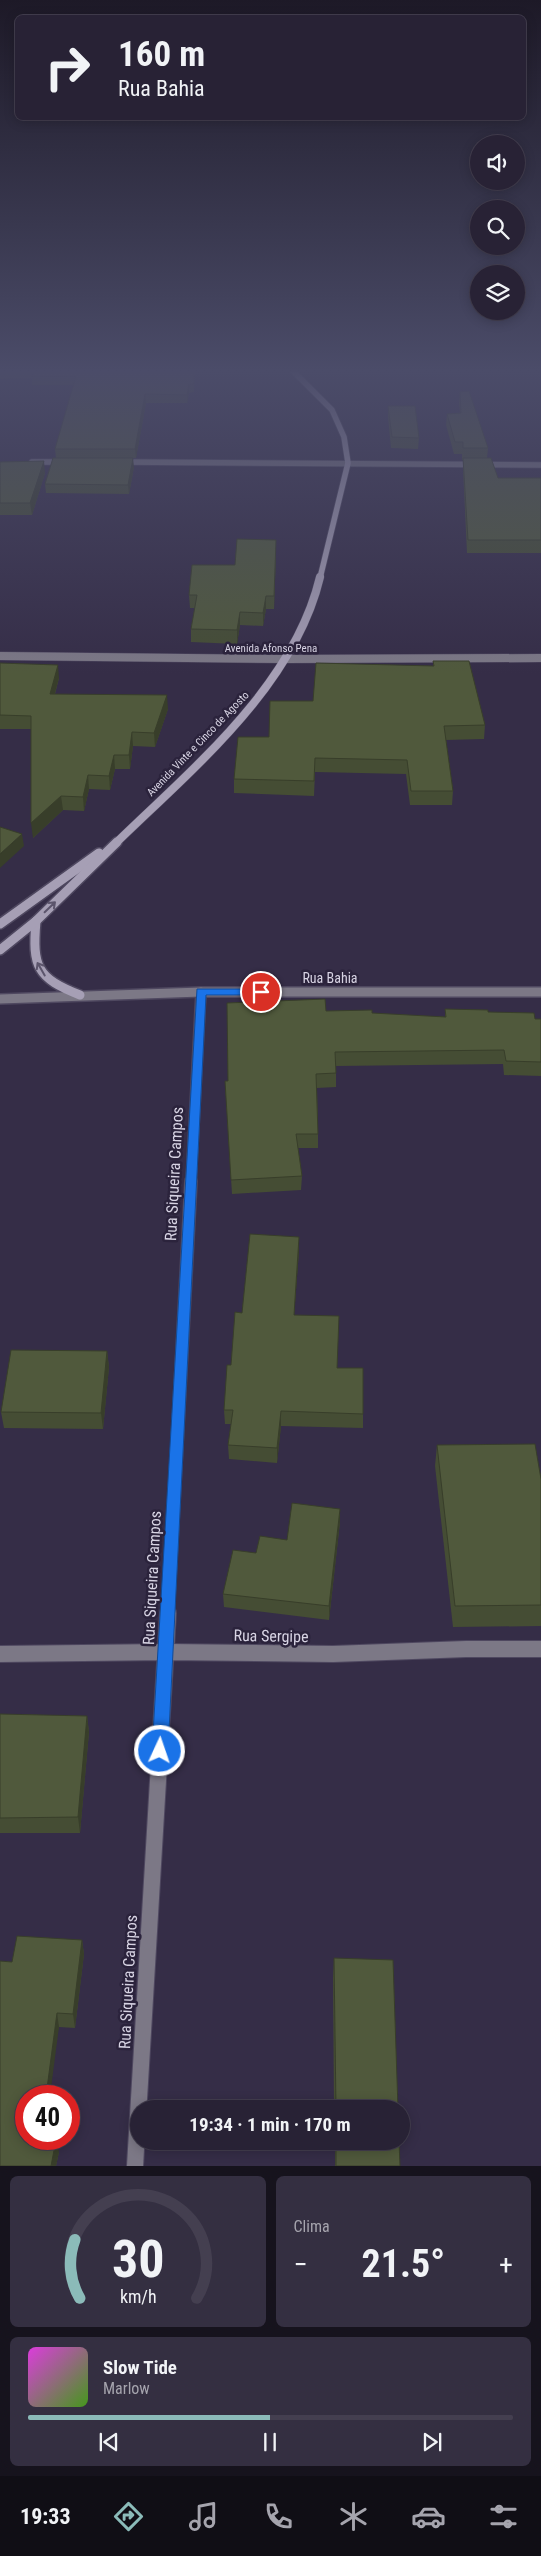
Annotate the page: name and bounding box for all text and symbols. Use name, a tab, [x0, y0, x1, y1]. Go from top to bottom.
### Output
text: 160 m	[118, 34, 205, 75]
icon: right	[35, 35, 100, 100]
text: Rua Bahia	[118, 76, 205, 101]
map controls	[470, 135, 525, 320]
button: sound	[470, 135, 525, 190]
button: search	[470, 200, 525, 255]
button: layers	[470, 265, 525, 320]
street label: Avenida Afonso Pena	[225, 642, 317, 655]
street label: Avenida Vinte e Cinco de Agosto	[144, 688, 252, 799]
one-way arrow	[44, 901, 57, 913]
one-way arrow	[36, 962, 46, 976]
street label: Rua Bahia	[302, 970, 358, 986]
pin	[240, 971, 282, 1013]
icon: arrive	[247, 978, 275, 1006]
street label: Rua Siqueira Campos	[161, 1106, 187, 1242]
street label: Rua Siqueira Campos	[139, 1510, 165, 1646]
street label: Rua Sergipe	[233, 1626, 309, 1646]
position arrow	[133, 1724, 185, 1776]
street label: Rua Siqueira Campos	[115, 1914, 141, 2050]
speed limit sign: 40	[15, 2085, 80, 2150]
text: 19:34 · 1 min · 170 m	[189, 2113, 351, 2136]
text: Clima	[294, 2217, 330, 2236]
text: 30	[111, 2229, 164, 2290]
text: 21.5°	[362, 2242, 445, 2286]
text: −	[294, 2248, 308, 2281]
text: +	[499, 2248, 513, 2281]
text: km/h	[119, 2286, 156, 2307]
text: Slow Tide	[103, 2356, 177, 2379]
text: Marlow	[103, 2379, 150, 2398]
icon: previous	[95, 2428, 123, 2456]
icon: pause	[256, 2428, 284, 2456]
icon: next	[418, 2428, 446, 2456]
icon: directions	[111, 2499, 146, 2534]
icon: music	[186, 2499, 221, 2534]
icon: phone	[261, 2499, 296, 2534]
icon: climate	[336, 2499, 371, 2534]
icon: car	[411, 2499, 446, 2534]
icon: filters	[486, 2499, 521, 2534]
text: 19:33	[20, 2504, 71, 2529]

